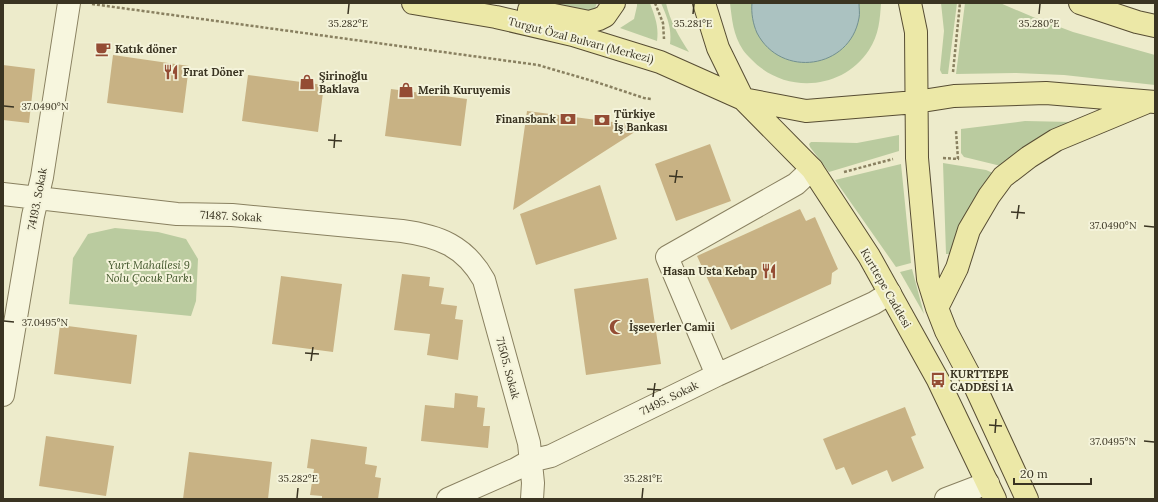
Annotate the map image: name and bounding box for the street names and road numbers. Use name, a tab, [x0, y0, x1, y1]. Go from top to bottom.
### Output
street label: Turgut Özal Bulvarı (Merkezi)	[506, 13, 656, 67]
street label: 74193. Sokak	[24, 167, 50, 231]
street label: 71487. Sokak	[200, 207, 262, 225]
street label: Kurttepe Caddesi	[858, 246, 914, 330]
street label: 71505. Sokak	[493, 335, 523, 401]
street label: 71495. Sokak	[638, 378, 701, 418]

